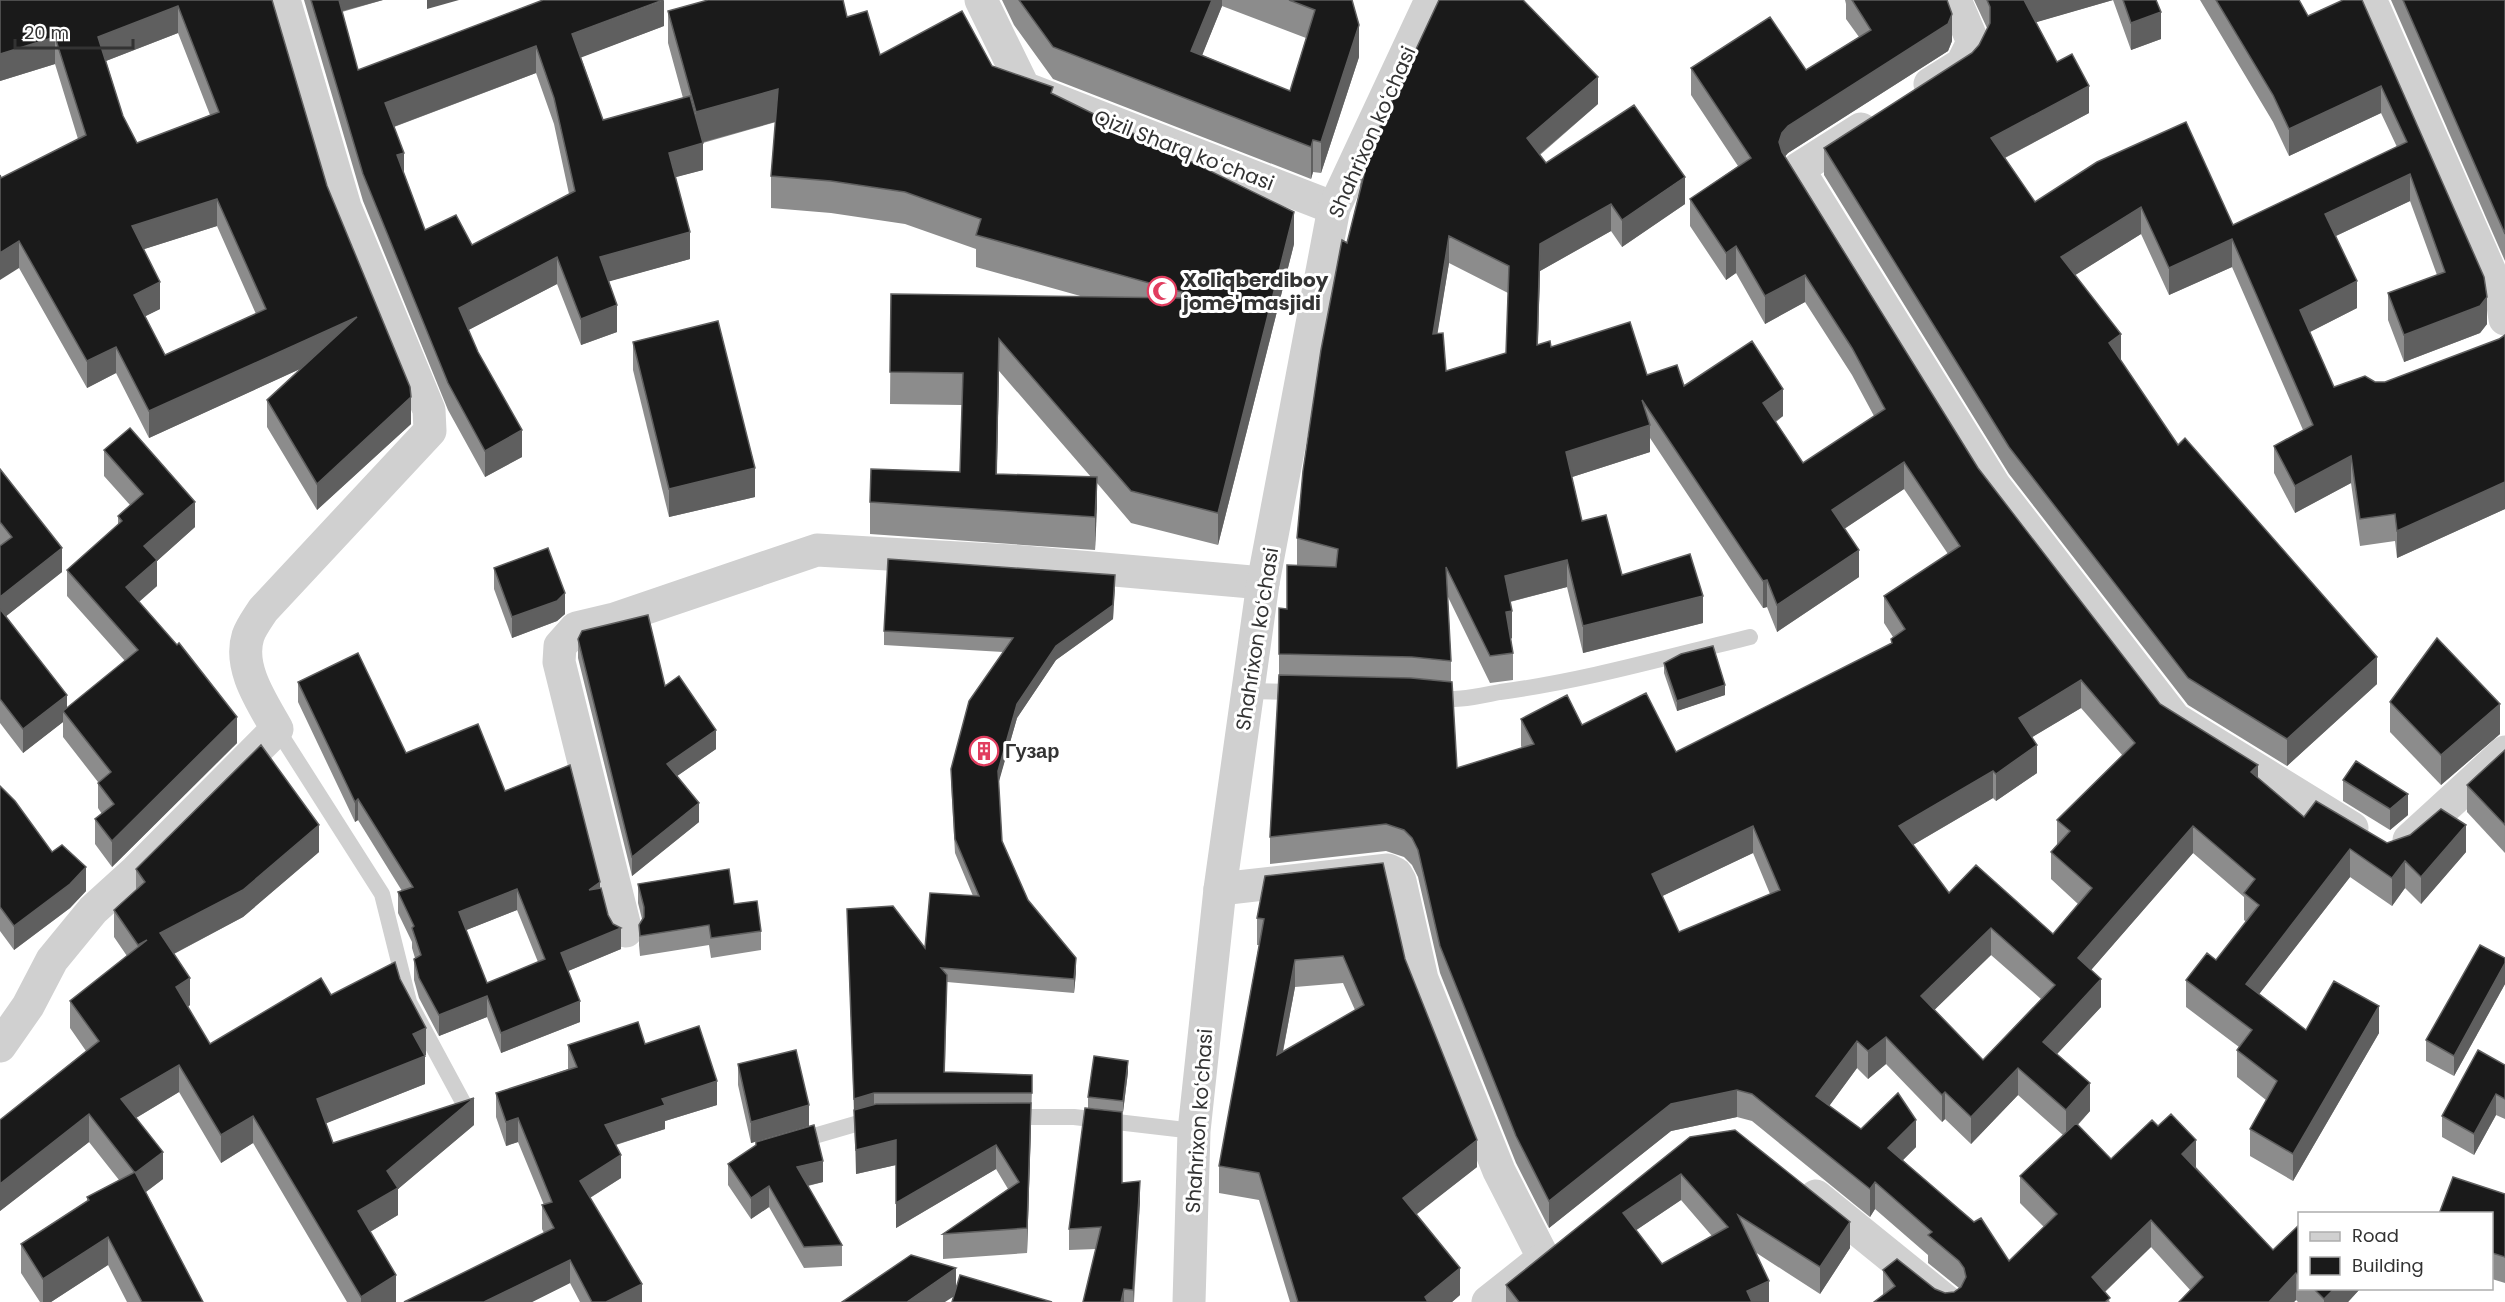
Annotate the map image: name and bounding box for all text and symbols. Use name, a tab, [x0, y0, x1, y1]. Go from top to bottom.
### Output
scale bar	[15, 12, 134, 50]
text: 20 m	[24, 20, 69, 45]
street label: Shahrixon koʻchasi	[1322, 42, 1422, 222]
street label: Qizil Sharq koʻchasi	[1090, 103, 1278, 197]
place label: Xoliqberdiboy jome' masjidi	[1182, 266, 1329, 317]
mosque icon: Xoliqberdiboy jome' masjidi	[1146, 275, 1178, 307]
street label: Shahrixon koʻchasi	[1229, 545, 1285, 733]
building icon: Гузар	[968, 735, 1000, 767]
place label: Гузар	[1005, 737, 1059, 765]
street label: Shahrixon koʻchasi	[1179, 1028, 1219, 1214]
legend	[2298, 1212, 2493, 1290]
text: Road	[2352, 1223, 2399, 1248]
text: Building	[2352, 1253, 2424, 1278]

